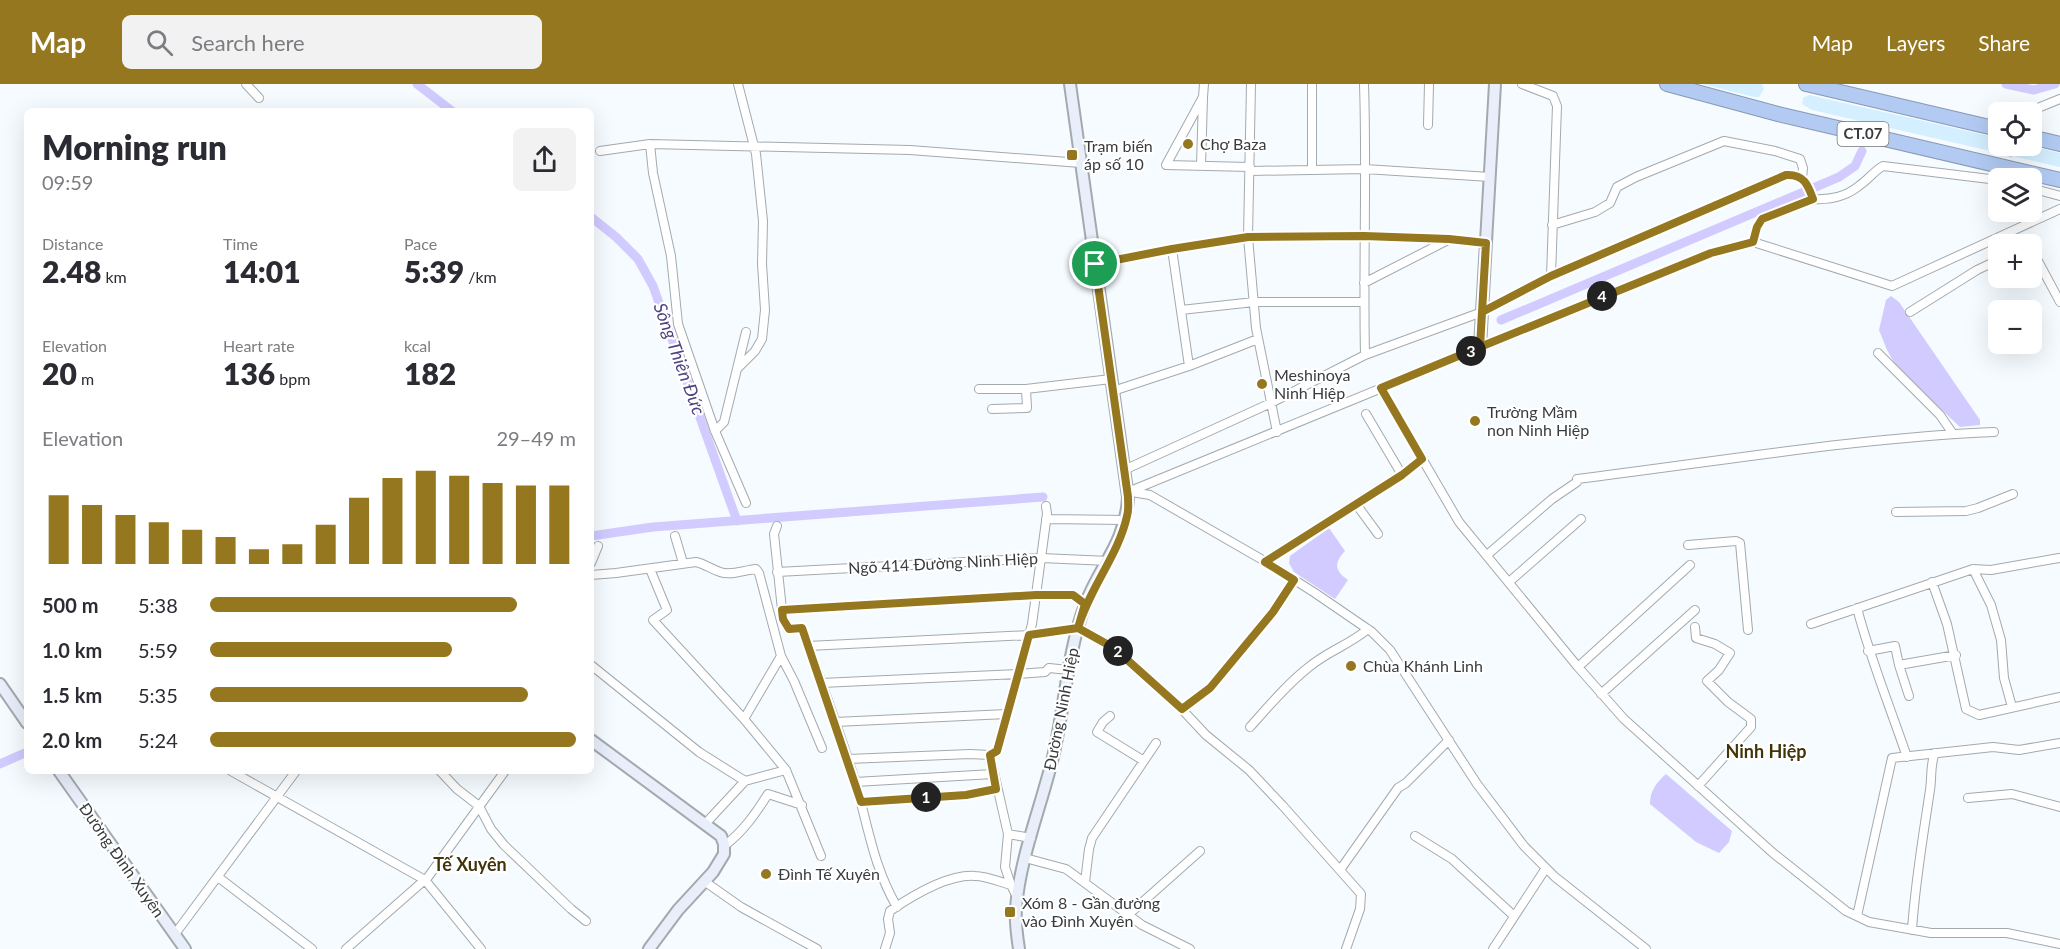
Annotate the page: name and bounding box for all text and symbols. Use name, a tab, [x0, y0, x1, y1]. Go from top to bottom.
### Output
search box	[122, 15, 542, 69]
text: Map	[30, 25, 86, 59]
icon: search	[143, 26, 176, 59]
text: Search here	[191, 29, 305, 56]
text: Map	[1812, 30, 1853, 55]
text: Layers	[1886, 30, 1945, 55]
text: Share	[1978, 30, 2030, 55]
map controls	[1988, 102, 2042, 354]
button: locate	[1988, 102, 2042, 156]
road number: CT.07	[1838, 122, 1888, 146]
text: Morning run	[42, 127, 227, 167]
button: share	[513, 128, 576, 191]
place label: Chợ Baza	[1200, 134, 1266, 153]
place label: Trạm biến áp số 10	[1084, 136, 1153, 173]
marker: Chợ Baza	[1181, 137, 1195, 151]
marker: Trạm biến áp số 10	[1065, 148, 1079, 162]
button: layers	[1988, 168, 2042, 222]
text: 09:59	[42, 170, 93, 194]
text: Distance	[42, 234, 103, 253]
text: Time	[223, 234, 258, 253]
text: Pace	[404, 234, 437, 253]
button: +	[1988, 234, 2042, 288]
pin	[1069, 238, 1120, 289]
icon: arrive	[1078, 247, 1111, 280]
text: 2.48	[42, 253, 101, 289]
text: 14:01	[223, 253, 301, 289]
text: 5:39	[404, 253, 464, 289]
text: km	[101, 267, 127, 286]
text: /km	[464, 267, 497, 286]
pin: 4	[1587, 281, 1617, 311]
text: 4	[1597, 286, 1607, 305]
water label: Sông Thiên Đức	[649, 300, 710, 418]
button: −	[1988, 300, 2042, 354]
text: Elevation	[42, 336, 107, 355]
text: Heart rate	[223, 336, 295, 355]
text: kcal	[404, 336, 431, 355]
pin: 3	[1456, 336, 1486, 366]
text: 3	[1466, 341, 1476, 360]
text: 20	[42, 355, 77, 391]
text: 136	[223, 355, 275, 391]
text: 182	[404, 355, 456, 391]
place label: Meshinoya Ninh Hiệp	[1274, 365, 1351, 402]
text: m	[77, 369, 94, 388]
text: bpm	[275, 369, 310, 388]
marker: Meshinoya Ninh Hiệp	[1255, 377, 1269, 391]
place label: Trường Mầm non Ninh Hiệp	[1487, 402, 1589, 439]
marker: Trường Mầm non Ninh Hiệp	[1468, 414, 1482, 428]
text: Elevation	[42, 426, 123, 450]
text: 29–49 m	[496, 426, 576, 450]
street label: Ngõ 414 Đường Ninh Hiệp	[848, 548, 1038, 577]
text: 500 m	[42, 593, 98, 617]
text: 5:38	[138, 593, 178, 617]
pin: 2	[1103, 636, 1133, 666]
text: 1.0 km	[42, 638, 102, 662]
text: 5:59	[138, 638, 178, 662]
text: 2	[1113, 641, 1123, 660]
street label: Đường Ninh Hiệp	[1039, 646, 1082, 772]
place label: Chùa Khánh Linh	[1363, 656, 1483, 675]
marker: Chùa Khánh Linh	[1344, 659, 1358, 673]
text: 1.5 km	[42, 683, 102, 707]
text: 5:35	[138, 683, 178, 707]
text: 2.0 km	[42, 728, 102, 752]
text: 5:24	[138, 728, 178, 752]
district label: Ninh Hiệp	[1725, 740, 1807, 762]
pin: 1	[911, 782, 941, 812]
text: 1	[921, 787, 931, 806]
street label: Đường Đình Xuyên	[76, 799, 169, 921]
district label: Tế Xuyên	[433, 853, 507, 875]
place label: Đình Tế Xuyên	[778, 864, 880, 883]
marker: Đình Tế Xuyên	[759, 867, 773, 881]
place label: Xóm 8 - Gần đường vào Đình Xuyên	[1022, 893, 1160, 930]
marker: Xóm 8 - Gần đường vào Đình Xuyên	[1003, 905, 1017, 919]

